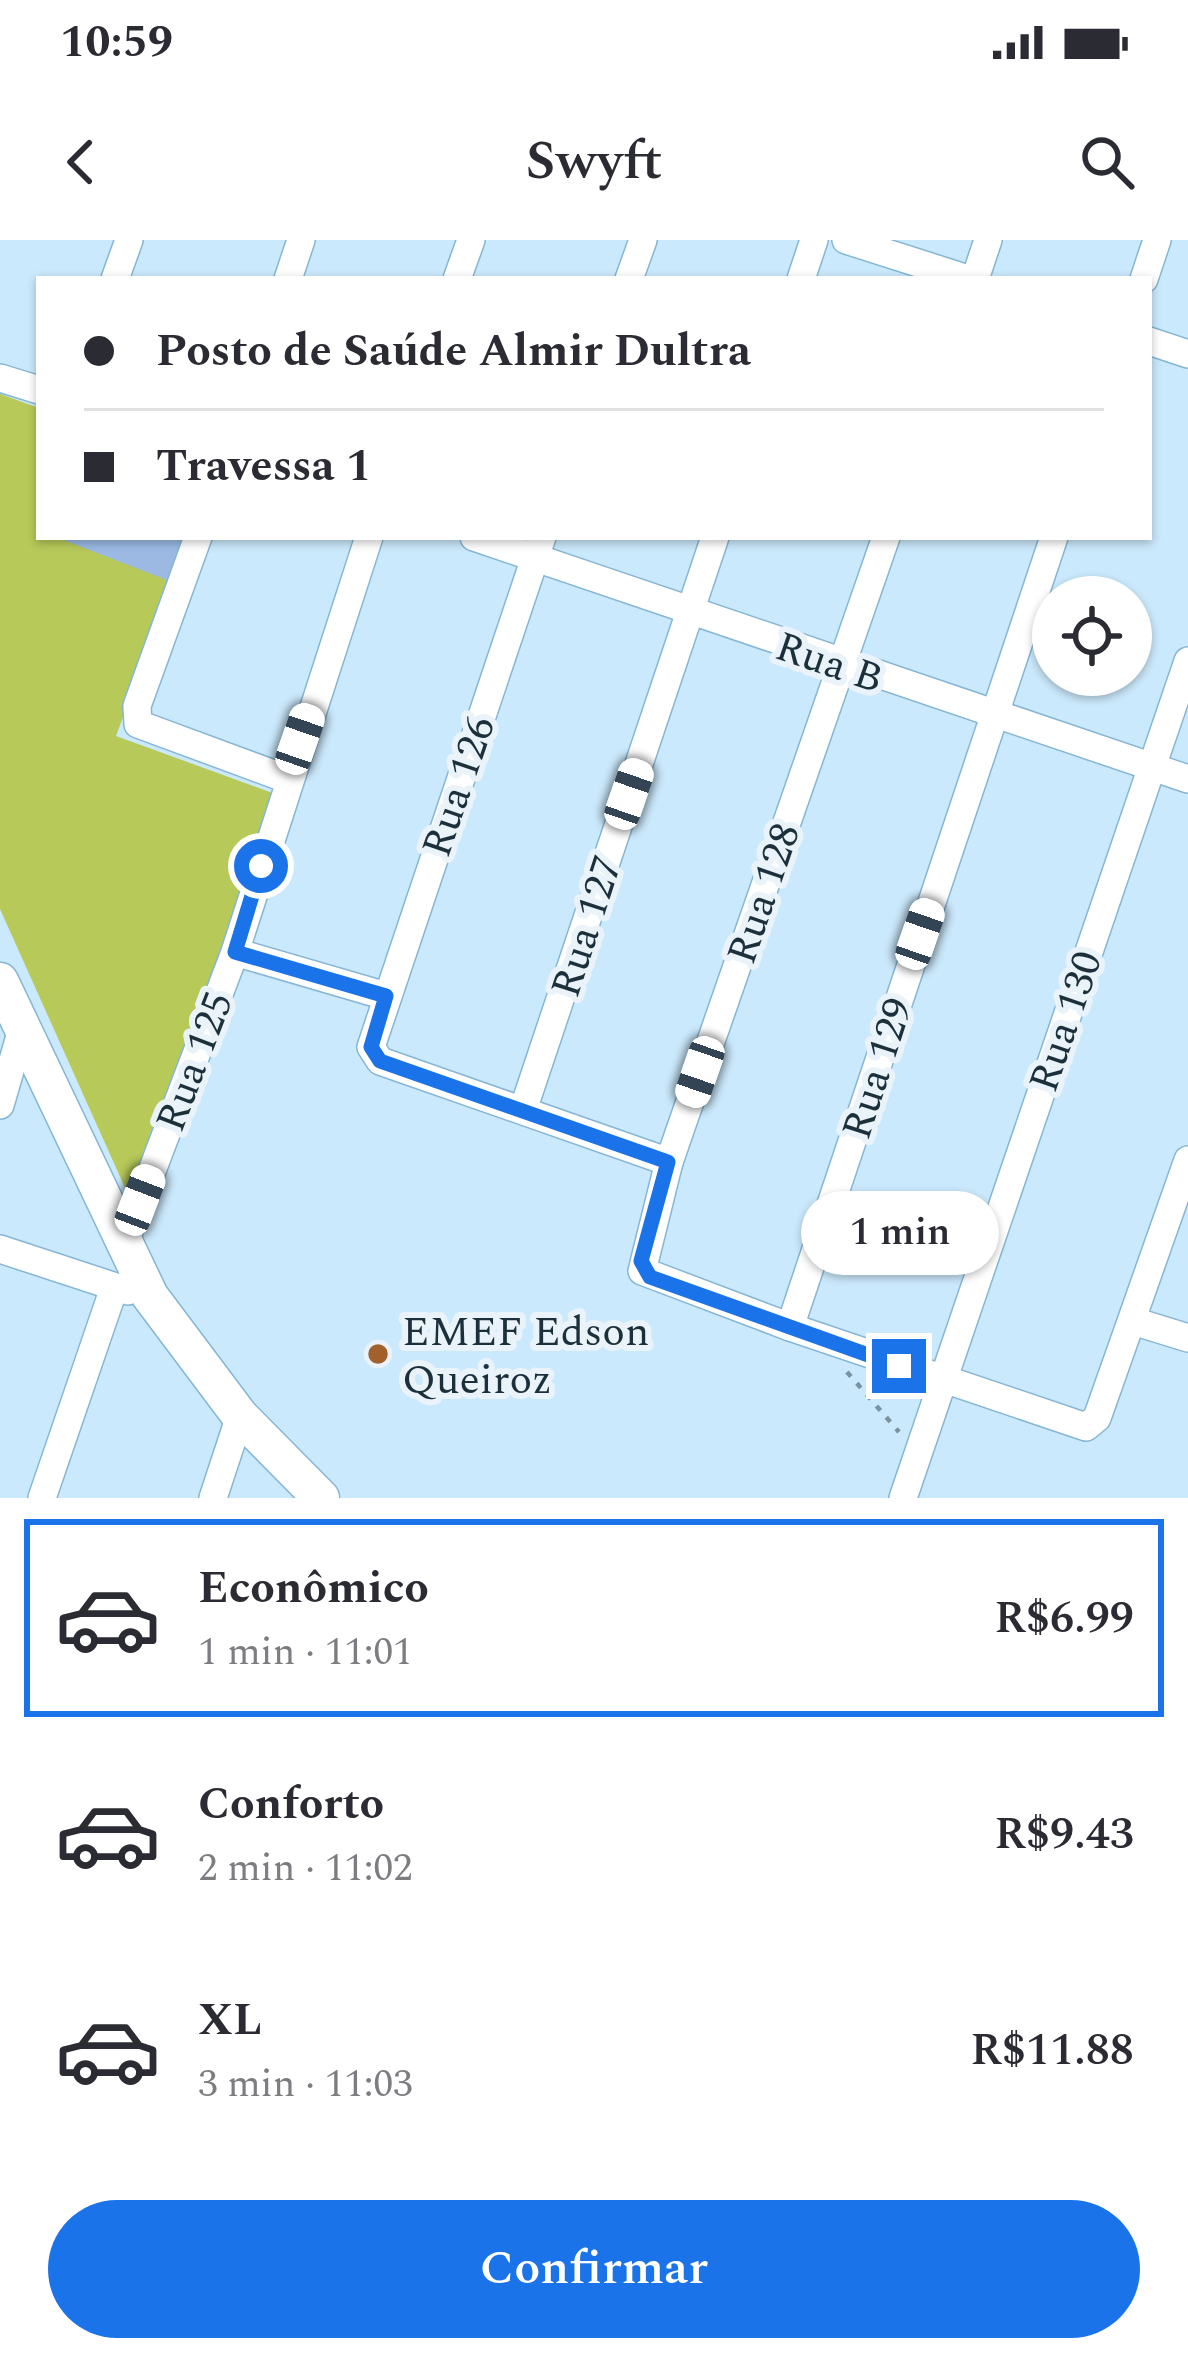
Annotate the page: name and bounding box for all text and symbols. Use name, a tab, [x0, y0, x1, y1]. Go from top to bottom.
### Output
text: 10:59	[60, 8, 173, 77]
text: Swyft	[525, 121, 663, 203]
icon: back	[48, 129, 114, 195]
icon: search	[1074, 129, 1140, 195]
text: Posto de Saúde Almir Dultra	[156, 317, 751, 386]
text: Travessa 1	[156, 432, 371, 501]
map controls	[1032, 576, 1152, 696]
button: locate	[1032, 576, 1152, 696]
street label: Rua B	[767, 616, 891, 711]
car	[271, 699, 329, 779]
street label: Rua 126	[406, 708, 513, 866]
car	[600, 754, 658, 834]
street label: Rua 128	[711, 815, 818, 973]
route start	[234, 839, 288, 893]
street label: Rua 127	[535, 848, 640, 1006]
car	[891, 894, 949, 974]
street label: Rua 130	[1013, 943, 1120, 1101]
street label: Rua 125	[140, 983, 251, 1141]
street label: Rua 129	[826, 990, 931, 1148]
car	[671, 1032, 729, 1112]
car	[110, 1160, 170, 1240]
callout: 1 min	[800, 1192, 998, 1276]
text: 1 min	[849, 1203, 951, 1262]
place label: EMEF Edson Queiroz	[402, 1301, 649, 1412]
route end	[872, 1339, 926, 1393]
marker: EMEF Edson Queiroz	[365, 1341, 391, 1367]
text: Econômico	[198, 1554, 429, 1623]
icon: car	[54, 1564, 162, 1672]
text: R$6.99	[994, 1584, 1134, 1653]
text: 1 min · 11:01	[198, 1623, 413, 1682]
text: Conforto	[198, 1770, 384, 1839]
icon: car	[54, 1780, 162, 1888]
text: R$9.43	[994, 1800, 1134, 1869]
text: 2 min · 11:02	[198, 1839, 413, 1898]
text: XL	[198, 1986, 262, 2055]
icon: car	[54, 1996, 162, 2104]
text: R$11.88	[970, 2016, 1134, 2085]
text: 3 min · 11:03	[198, 2055, 413, 2114]
button: Confirmar	[48, 2200, 1140, 2338]

